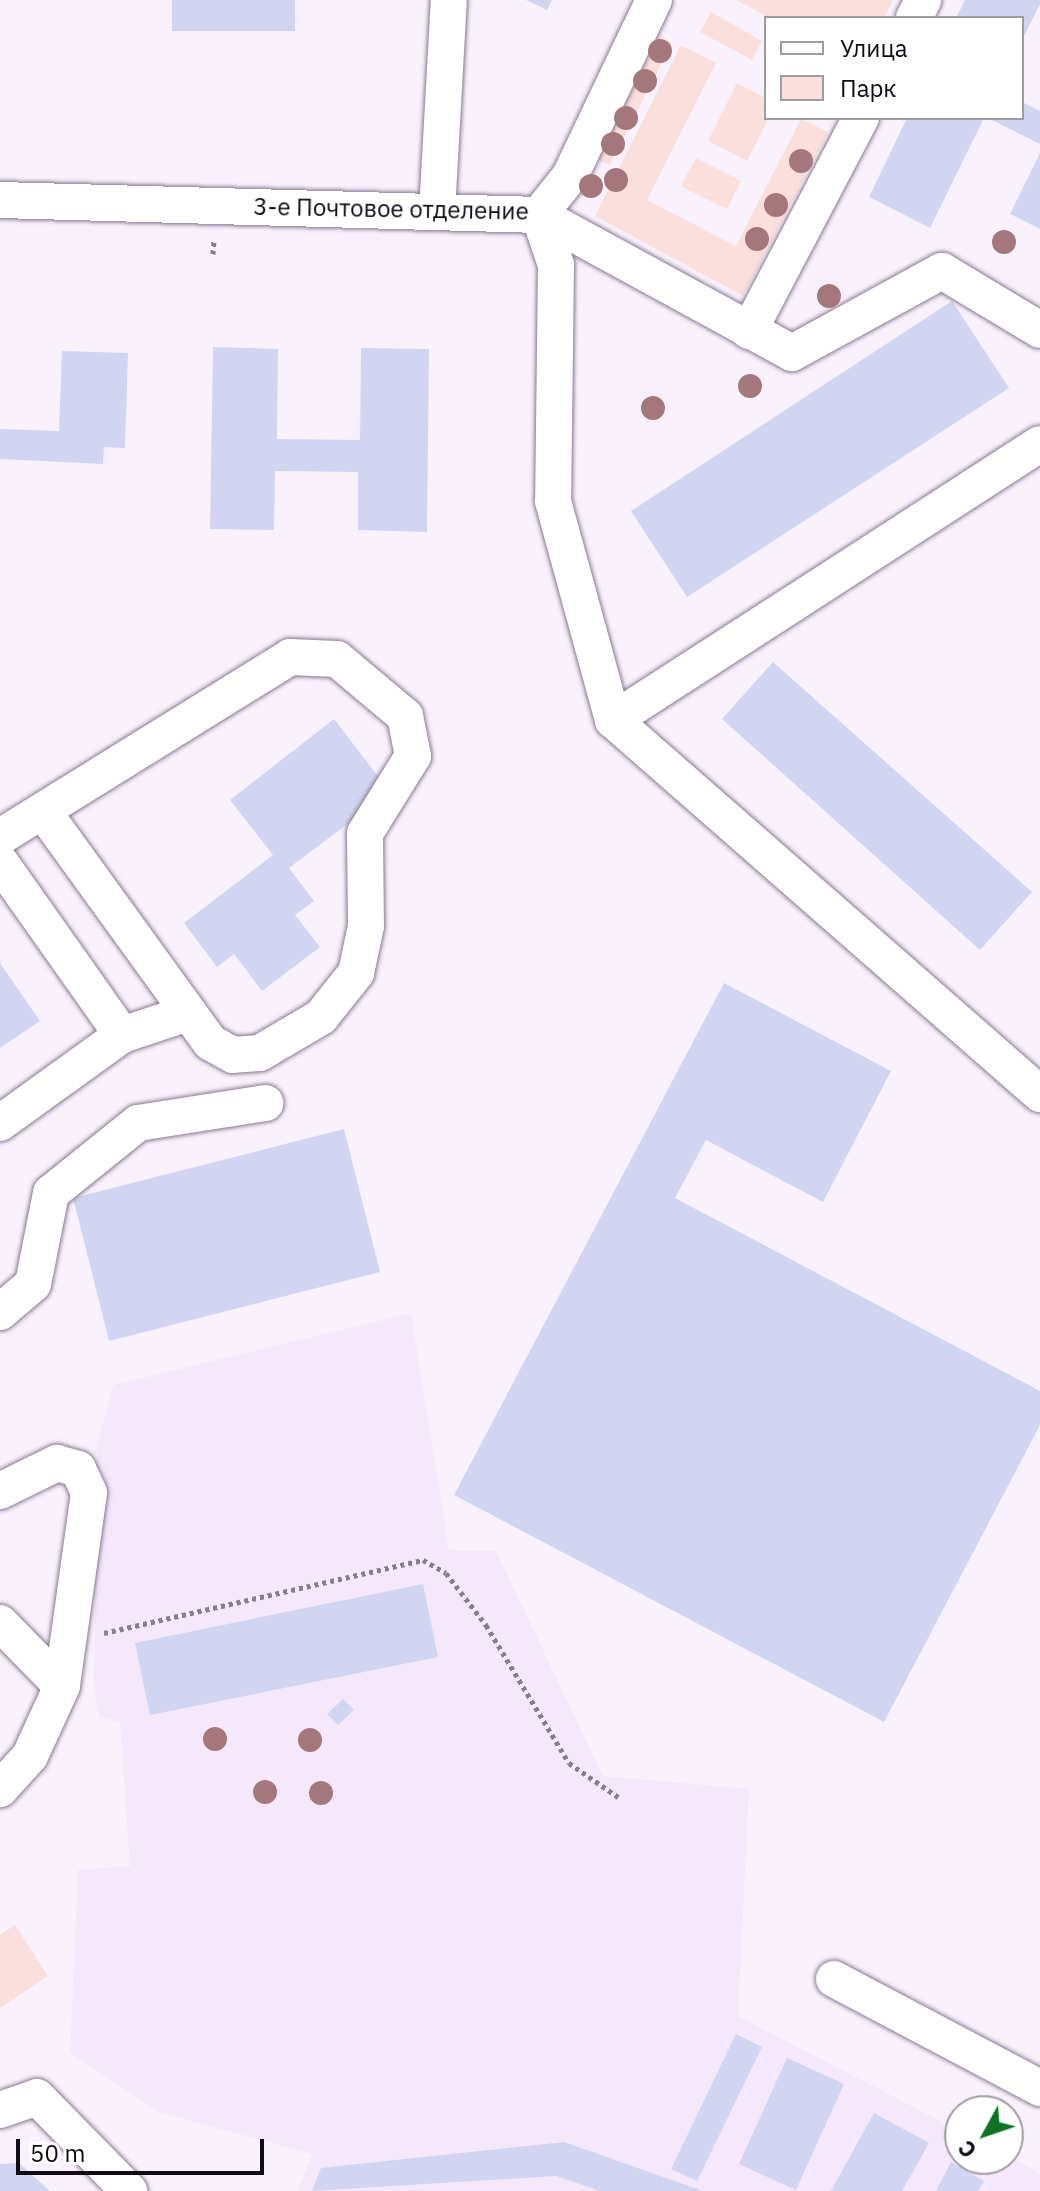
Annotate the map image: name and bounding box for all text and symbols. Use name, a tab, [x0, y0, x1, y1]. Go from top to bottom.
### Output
legend	[764, 16, 1024, 120]
text: Улица	[840, 32, 908, 64]
text: Парк	[840, 72, 897, 104]
street label: 3-е Почтовое отделение	[253, 192, 529, 226]
north arrow	[944, 2095, 1024, 2175]
scale bar	[20, 2123, 268, 2173]
text: С	[951, 2135, 982, 2164]
text: 50 m	[30, 2137, 85, 2169]

